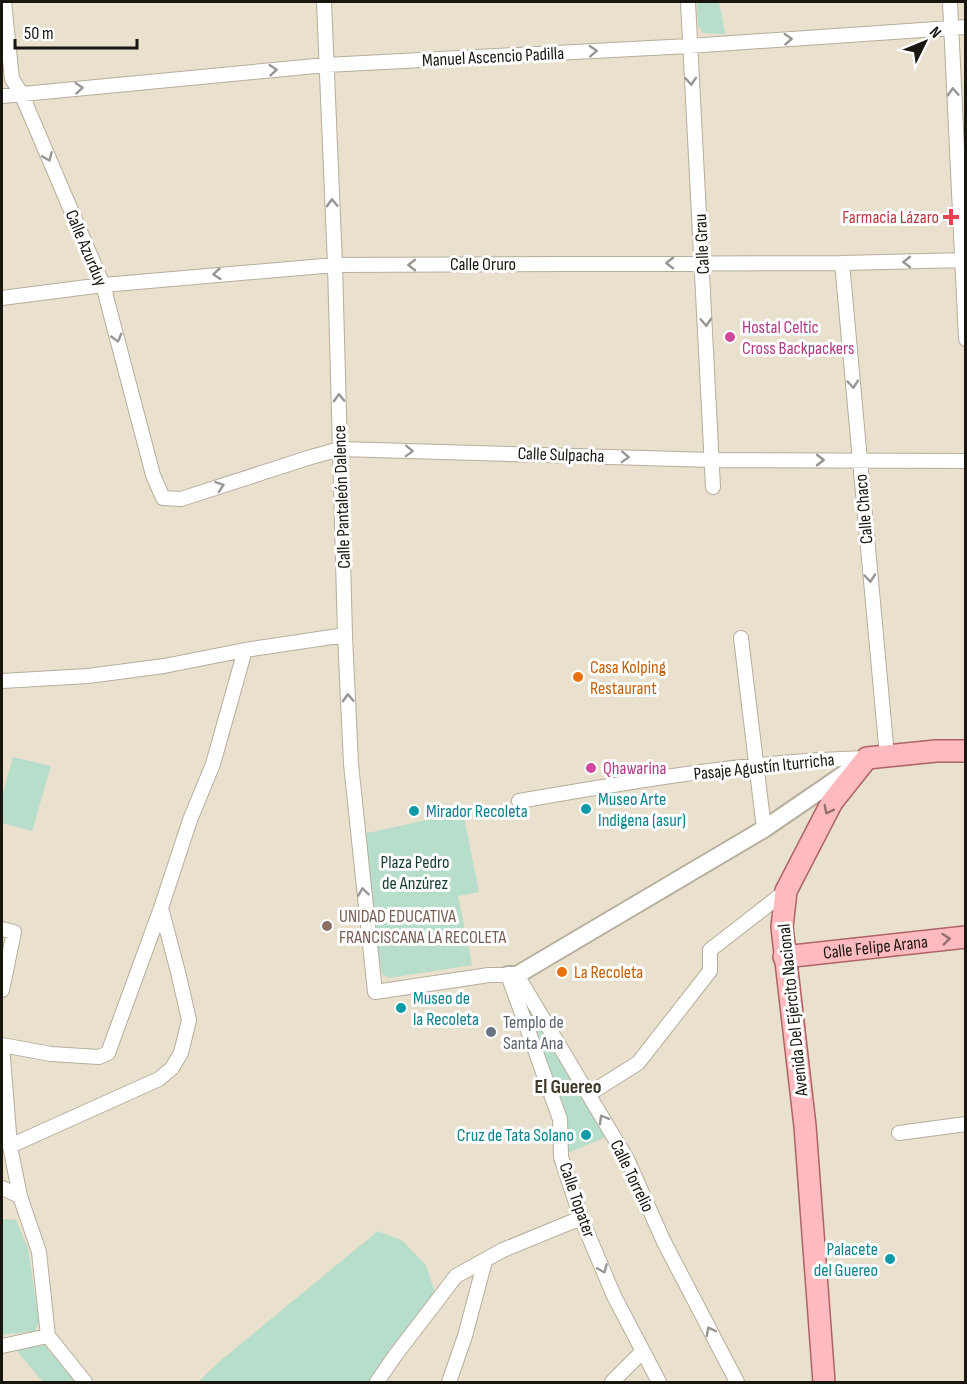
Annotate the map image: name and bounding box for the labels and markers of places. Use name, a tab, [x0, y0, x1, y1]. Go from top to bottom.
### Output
place label: Farmacia Lázaro	[842, 207, 939, 228]
marker: Farmacia Lázaro	[944, 210, 958, 224]
place label: Hostal Celtic Cross Backpackers	[742, 317, 854, 359]
marker: Hostal Celtic Cross Backpackers	[723, 330, 737, 344]
place label: Casa Kolping Restaurant	[590, 657, 666, 699]
marker: Casa Kolping Restaurant	[571, 670, 585, 684]
place label: Qhawarina	[603, 758, 666, 779]
marker: Qhawarina	[584, 761, 598, 775]
place label: Museo Arte Indigena (asur)	[598, 789, 686, 831]
place label: Mirador Recoleta	[426, 801, 528, 822]
marker: Museo Arte Indigena (asur)	[579, 802, 593, 816]
marker: Mirador Recoleta	[407, 804, 421, 818]
place label: UNIDAD EDUCATIVA FRANCISCANA LA RECOLETA	[339, 906, 506, 948]
marker: UNIDAD EDUCATIVA FRANCISCANA LA RECOLETA	[320, 919, 334, 933]
place label: La Recoleta	[574, 962, 643, 983]
marker: La Recoleta	[555, 965, 569, 979]
place label: Museo de la Recoleta	[413, 988, 479, 1030]
marker: Museo de la Recoleta	[394, 1001, 408, 1015]
place label: Templo de Santa Ana	[503, 1012, 564, 1054]
marker: Templo de Santa Ana	[484, 1025, 498, 1039]
place label: Cruz de Tata Solano	[457, 1125, 574, 1146]
marker: Cruz de Tata Solano	[579, 1128, 593, 1142]
place label: Palacete del Guereo	[814, 1239, 878, 1281]
marker: Palacete del Guereo	[883, 1252, 897, 1266]

